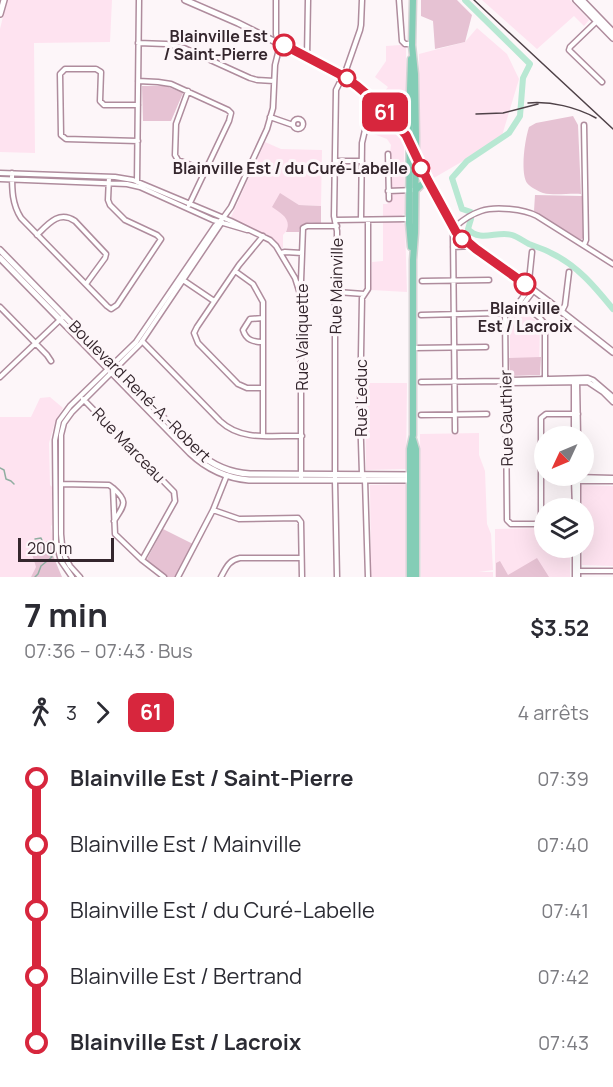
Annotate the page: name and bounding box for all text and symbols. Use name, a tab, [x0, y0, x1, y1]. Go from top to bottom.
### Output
place label: Blainville Est / Saint-Pierre	[163, 25, 268, 65]
marker: Blainville Est / Saint-Pierre	[273, 34, 295, 56]
unlabelled marker	[338, 69, 356, 87]
line badge: 61	[358, 92, 412, 132]
text: 61	[374, 98, 396, 126]
place label: Blainville Est / du Curé-Labelle	[173, 157, 408, 179]
marker: Blainville Est / du Curé-Labelle	[412, 159, 430, 177]
unlabelled marker	[453, 230, 471, 248]
street label: Rue Mainville	[324, 238, 348, 334]
marker: Blainville Est / Lacroix	[514, 273, 536, 295]
street label: Rue Valiquette	[291, 284, 313, 391]
place label: Blainville Est / Lacroix	[478, 297, 572, 337]
street label: Boulevard René-A.-Robert	[64, 315, 216, 467]
street label: Rue Leduc	[350, 359, 372, 437]
street label: Rue Gauthier	[494, 369, 518, 466]
street label: Rue Marceau	[88, 403, 170, 487]
north arrow	[534, 426, 594, 486]
map controls	[534, 426, 594, 558]
button: layers	[534, 498, 594, 558]
scale bar	[18, 535, 114, 562]
text: 200 m	[27, 537, 72, 559]
text: 7 min	[24, 592, 108, 637]
text: $3.52	[530, 613, 589, 643]
text: 07:36 – 07:43 · Bus	[24, 637, 193, 664]
icon: walk	[24, 696, 57, 729]
icon: forward	[86, 696, 119, 729]
text: 61	[140, 698, 162, 726]
text: 3	[66, 699, 77, 726]
text: 4 arrêts	[517, 699, 589, 726]
text: Blainville Est / Saint-Pierre	[70, 763, 354, 793]
text: 07:39	[537, 765, 589, 792]
text: Blainville Est / Mainville	[70, 829, 301, 859]
text: 07:40	[537, 831, 589, 858]
text: Blainville Est / du Curé-Labelle	[70, 895, 375, 925]
text: 07:41	[541, 897, 589, 924]
text: Blainville Est / Bertrand	[70, 961, 302, 991]
text: 07:42	[538, 963, 589, 990]
text: Blainville Est / Lacroix	[70, 1027, 301, 1057]
text: 07:43	[538, 1029, 589, 1056]

